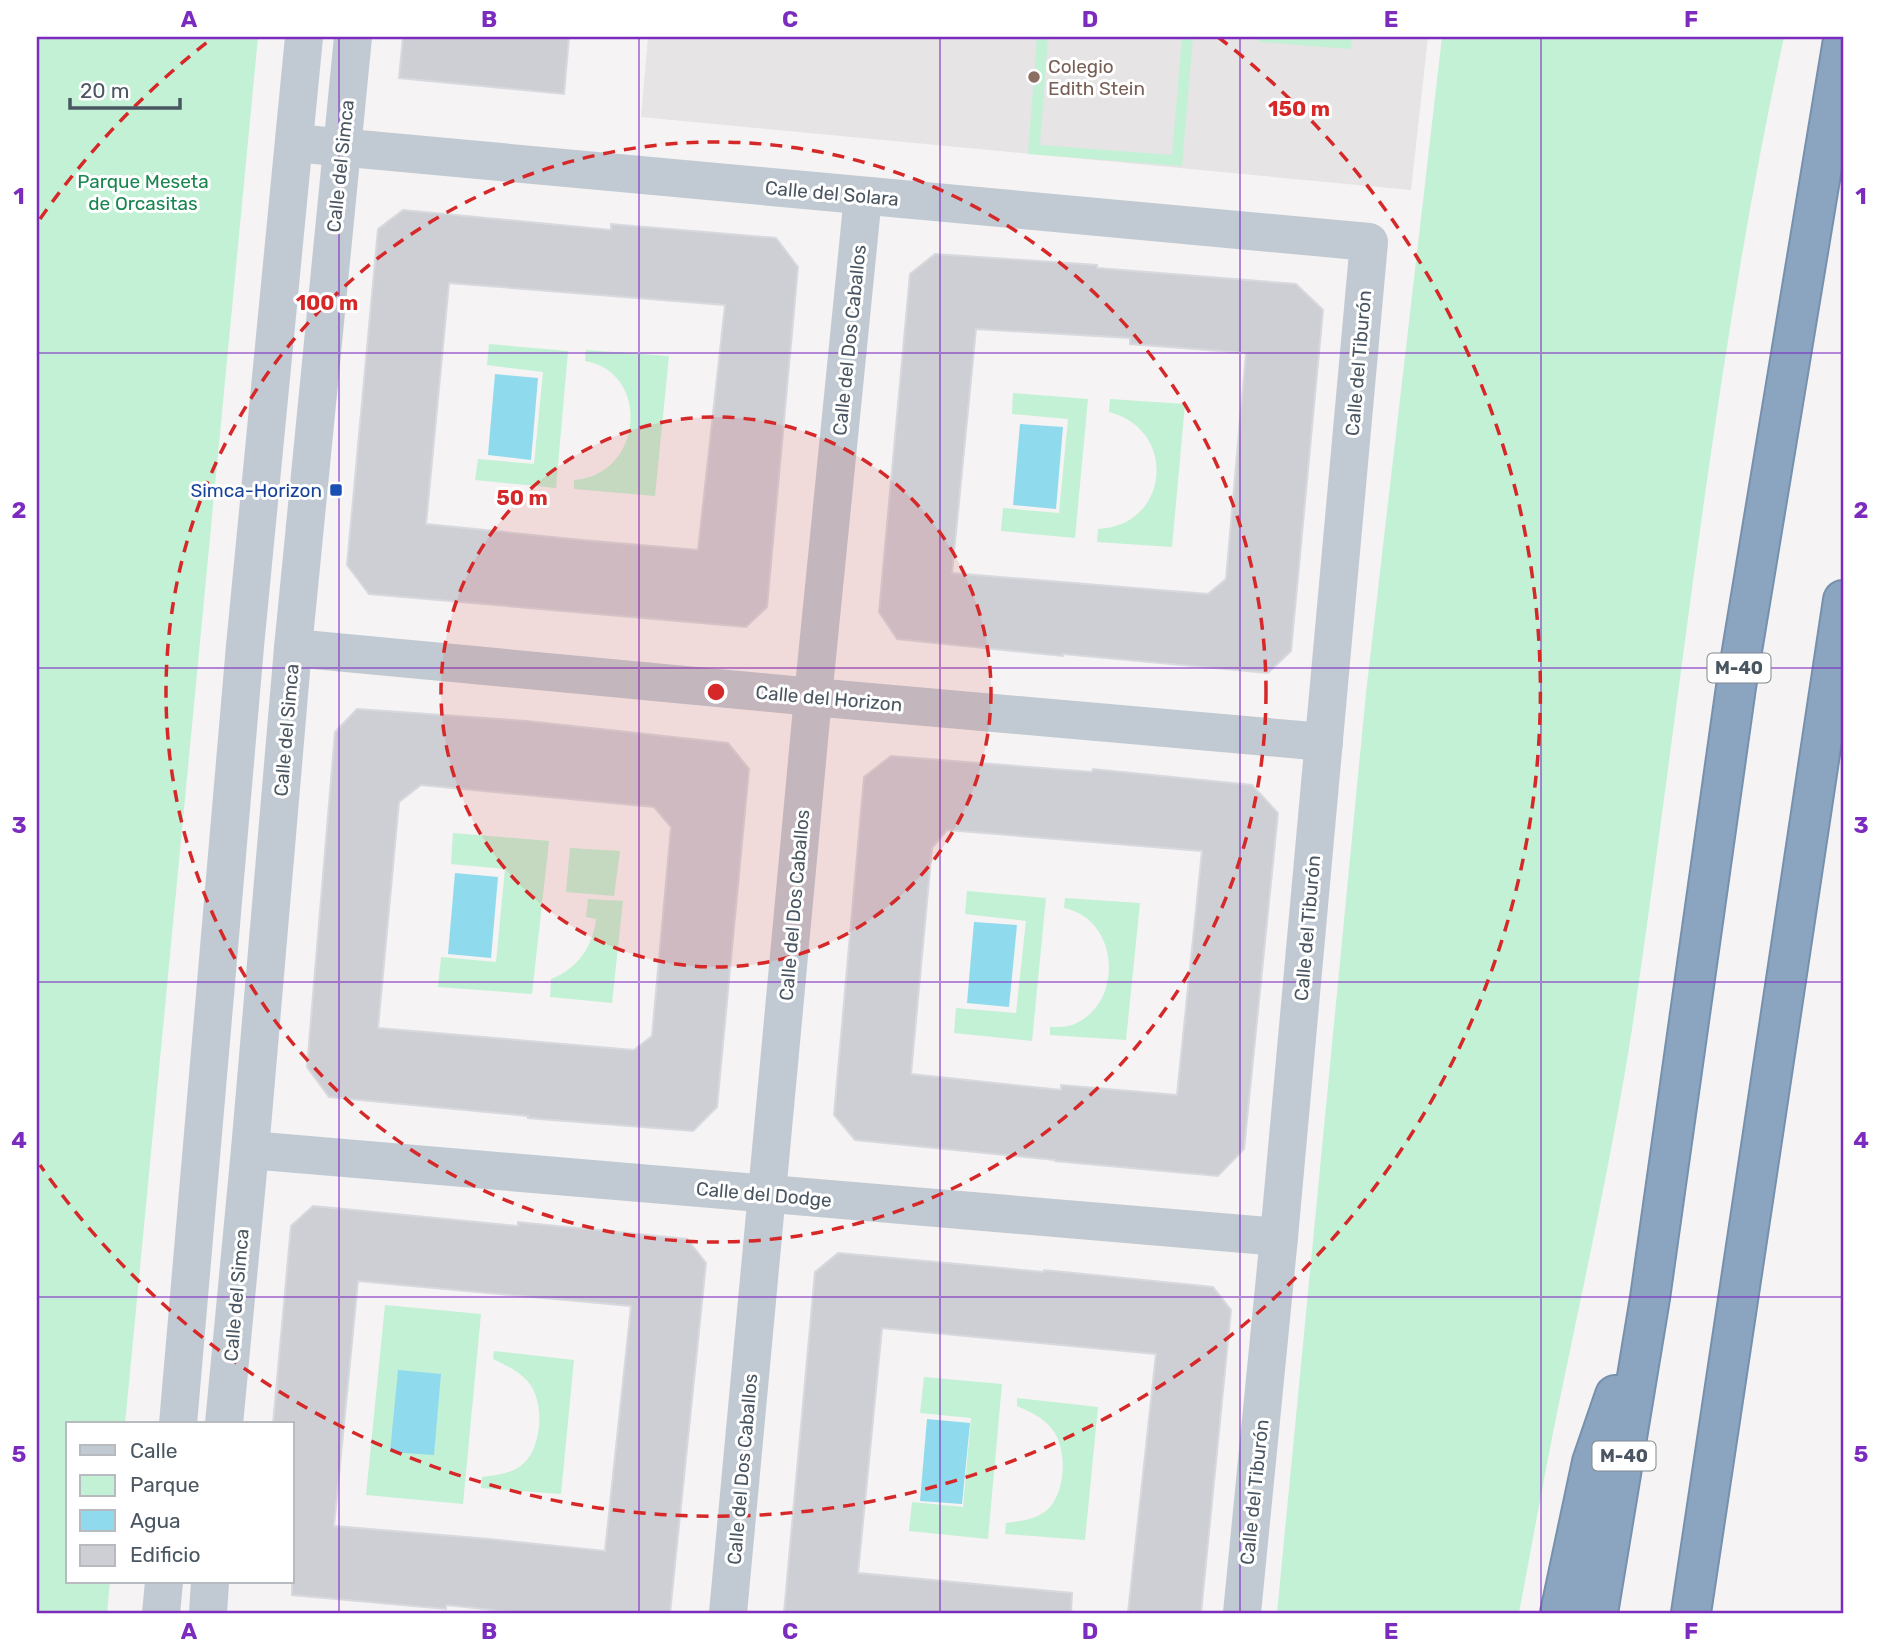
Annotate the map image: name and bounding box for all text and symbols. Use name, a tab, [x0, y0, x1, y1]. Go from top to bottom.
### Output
text: A	[181, 5, 198, 33]
text: B	[481, 5, 497, 33]
text: C	[782, 5, 798, 33]
text: D	[1082, 5, 1098, 33]
text: E	[1384, 5, 1398, 33]
text: F	[1684, 5, 1698, 33]
place label: Colegio Edith Stein	[1048, 55, 1145, 100]
scale bar	[70, 66, 180, 110]
marker: Colegio Edith Stein	[1026, 69, 1042, 85]
text: 20 m	[80, 78, 129, 103]
text: 150 m	[1268, 96, 1330, 121]
street label: Calle del Simca	[322, 99, 359, 233]
park label: Parque Meseta de Orcasitas	[77, 170, 209, 215]
street label: Calle del Solara	[764, 176, 900, 211]
text: 1	[13, 182, 25, 210]
text: 1	[1855, 182, 1867, 210]
street label: Calle del Dos Caballos	[828, 243, 871, 437]
street label: Calle del Tiburón	[1341, 289, 1376, 437]
text: 100 m	[296, 290, 358, 315]
place label: Simca-Horizon	[190, 479, 322, 502]
marker: Simca-Horizon	[328, 482, 344, 498]
text: 50 m	[496, 485, 548, 510]
text: 2	[12, 496, 26, 524]
text: 2	[1854, 496, 1868, 524]
road number: M-40	[1708, 654, 1770, 682]
street label: Calle del Simca	[269, 663, 304, 797]
centre of rings	[704, 680, 728, 704]
street label: Calle del Horizon	[755, 681, 903, 716]
street label: Calle del Dos Caballos	[775, 808, 814, 1002]
text: 3	[11, 811, 27, 839]
text: 3	[1853, 811, 1869, 839]
street label: Calle del Tiburón	[1290, 854, 1325, 1002]
text: 4	[11, 1126, 27, 1154]
text: 4	[1853, 1126, 1869, 1154]
street label: Calle del Dodge	[695, 1177, 833, 1212]
street label: Calle del Simca	[219, 1228, 254, 1362]
street label: Calle del Dos Caballos	[723, 1372, 762, 1566]
street label: Calle del Tiburón	[1235, 1418, 1274, 1566]
legend	[66, 1422, 294, 1584]
text: Calle	[130, 1438, 178, 1463]
text: 5	[12, 1440, 27, 1468]
text: 5	[1854, 1440, 1869, 1468]
road number: M-40	[1592, 1442, 1656, 1470]
text: Parque	[130, 1472, 200, 1497]
text: Agua	[130, 1508, 181, 1533]
text: Edificio	[130, 1542, 200, 1567]
text: A	[181, 1617, 198, 1645]
text: B	[481, 1617, 497, 1645]
text: C	[782, 1617, 798, 1645]
text: D	[1082, 1617, 1098, 1645]
text: E	[1384, 1617, 1398, 1645]
text: F	[1684, 1617, 1698, 1645]

